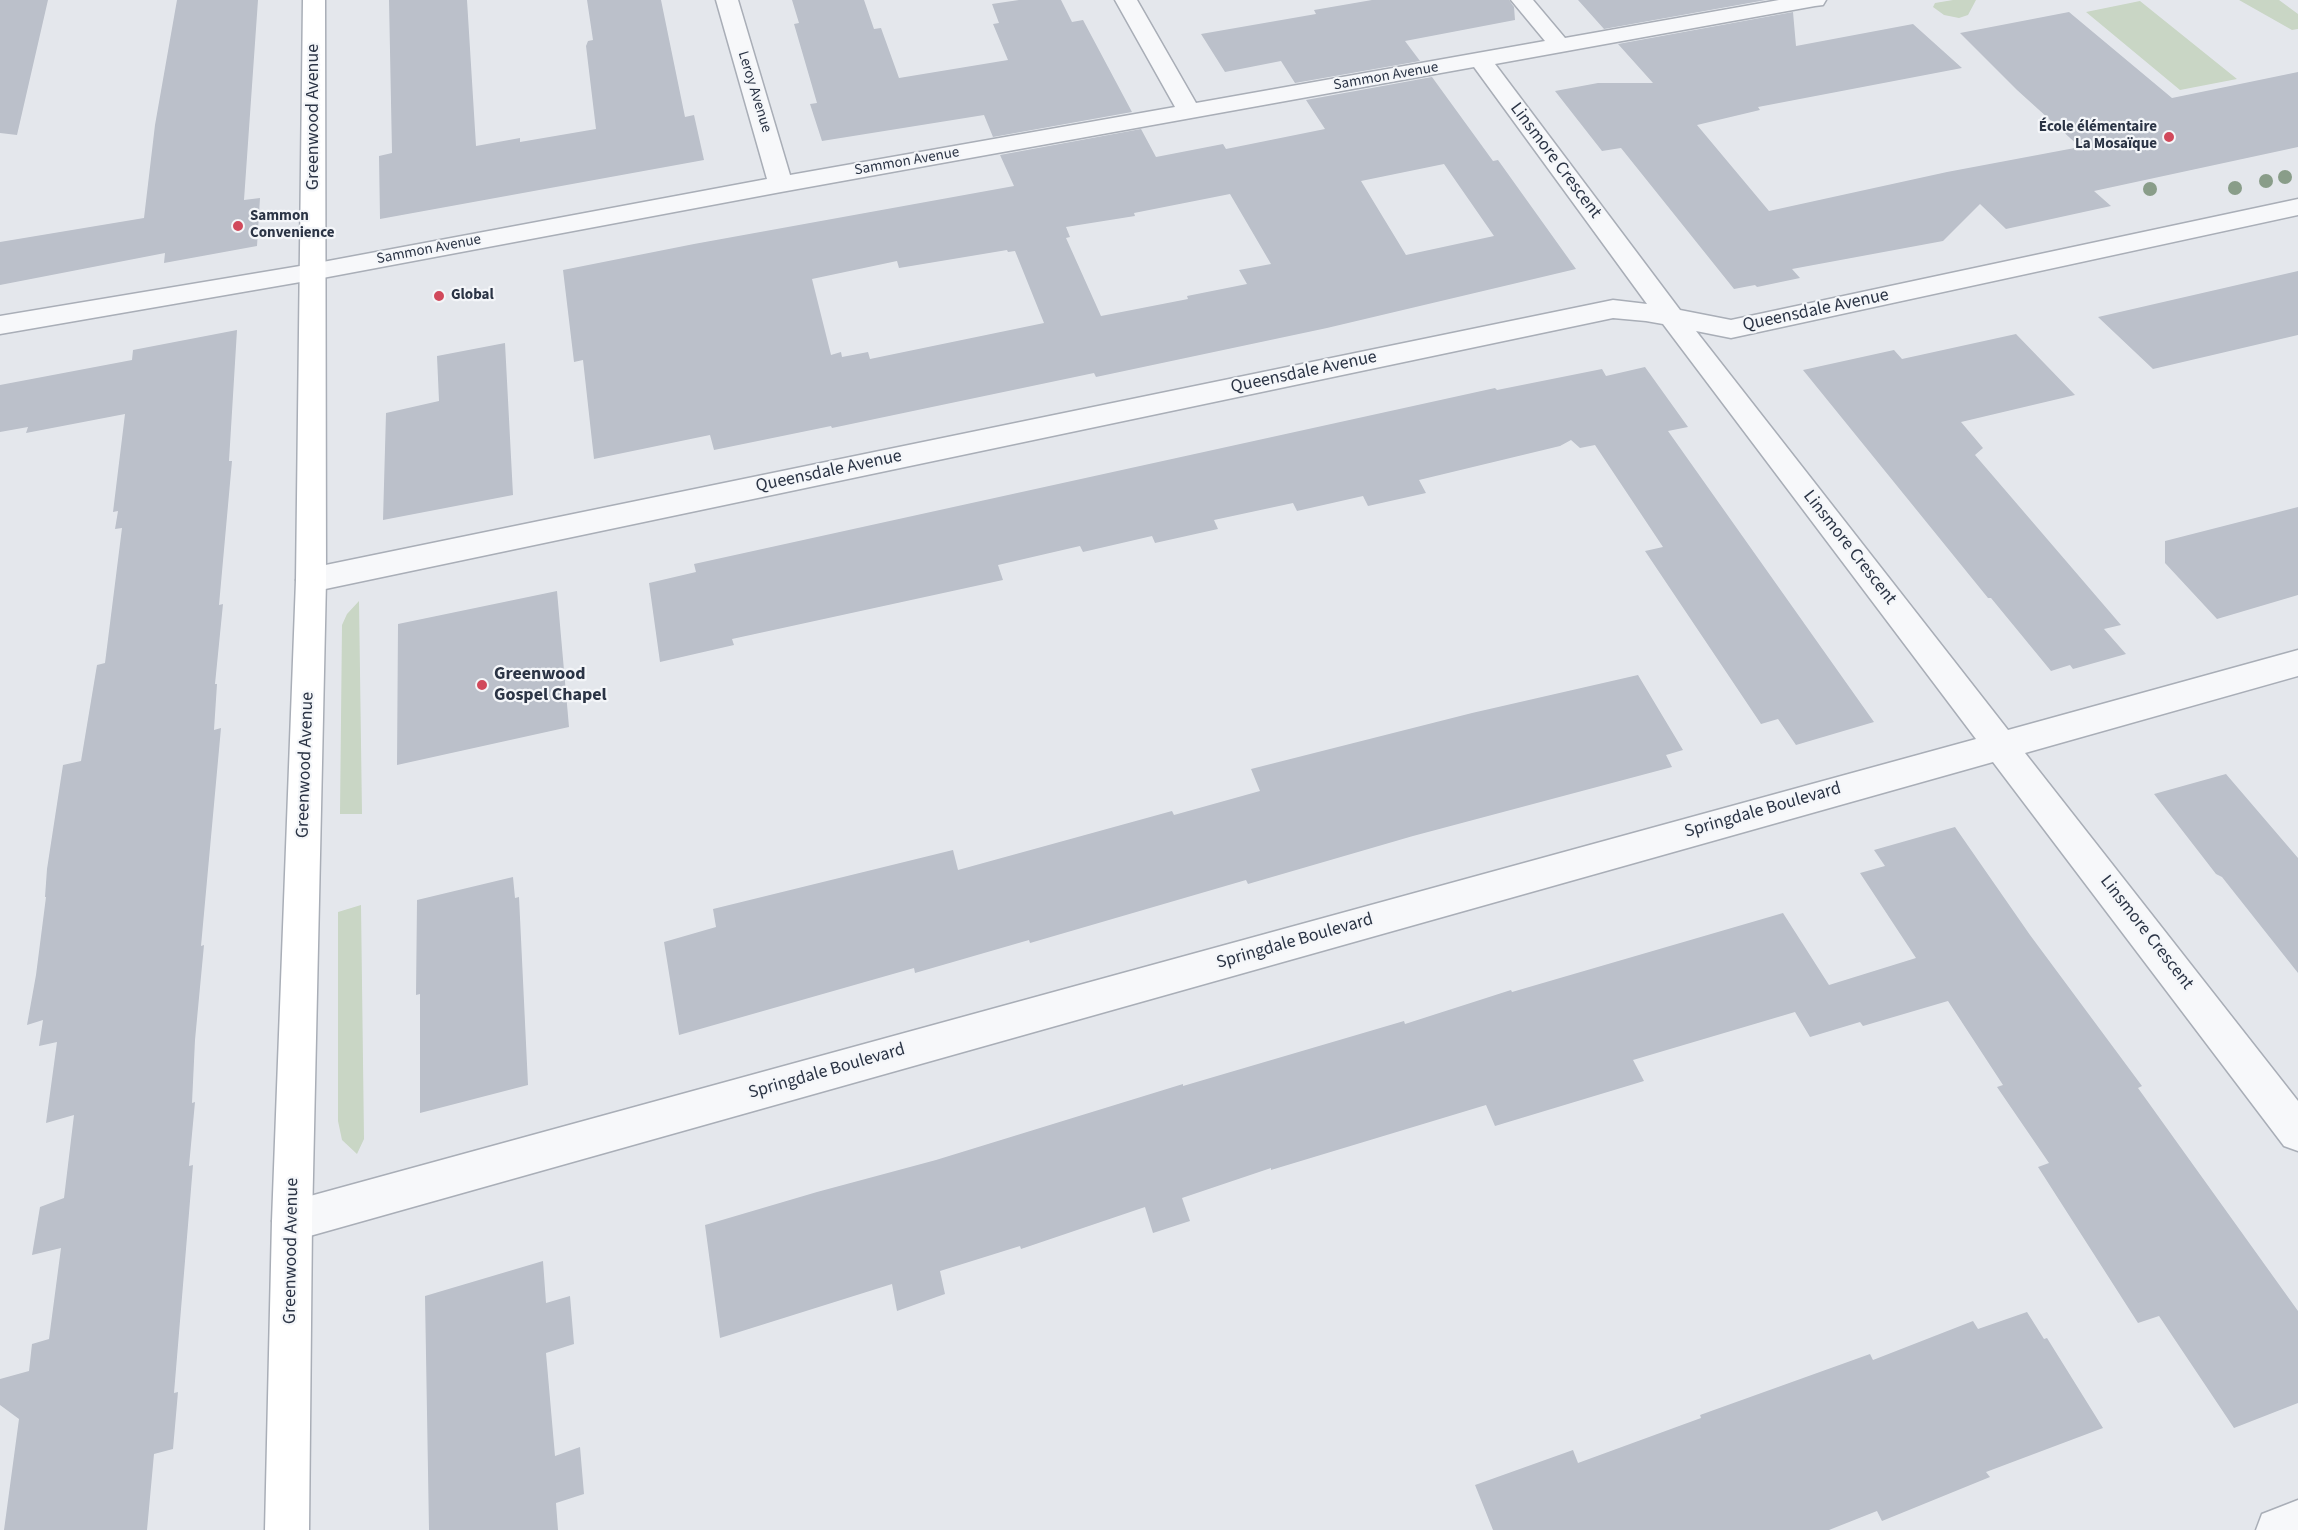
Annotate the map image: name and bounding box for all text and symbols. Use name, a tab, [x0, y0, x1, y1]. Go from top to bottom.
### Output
street label: Greenwood Avenue	[303, 44, 325, 190]
street label: Leroy Avenue	[733, 49, 775, 135]
street label: Sammon Avenue	[1332, 59, 1440, 95]
street label: Linsmore Crescent	[1504, 99, 1606, 223]
place label: École élémentaire La Mosaïque	[2039, 119, 2157, 154]
marker: École élémentaire La Mosaïque	[2162, 130, 2176, 144]
street label: Sammon Avenue	[853, 144, 961, 180]
place label: Sammon Convenience	[250, 208, 335, 243]
marker: Sammon Convenience	[231, 219, 245, 233]
street label: Sammon Avenue	[375, 231, 483, 269]
street label: Queensdale Avenue	[1741, 285, 1891, 337]
place label: Global	[451, 287, 494, 305]
marker: Global	[432, 289, 446, 303]
street label: Queensdale Avenue	[1229, 347, 1379, 399]
street label: Queensdale Avenue	[754, 446, 904, 498]
street label: Linsmore Crescent	[1798, 486, 1900, 610]
place label: Greenwood Gospel Chapel	[494, 664, 607, 706]
marker: Greenwood Gospel Chapel	[475, 678, 489, 692]
street label: Greenwood Avenue	[293, 692, 319, 838]
street label: Springdale Boulevard	[1682, 778, 1844, 844]
street label: Linsmore Crescent	[2095, 871, 2197, 995]
street label: Springdale Boulevard	[1214, 909, 1376, 975]
street label: Springdale Boulevard	[746, 1039, 908, 1105]
street label: Greenwood Avenue	[280, 1178, 304, 1324]

